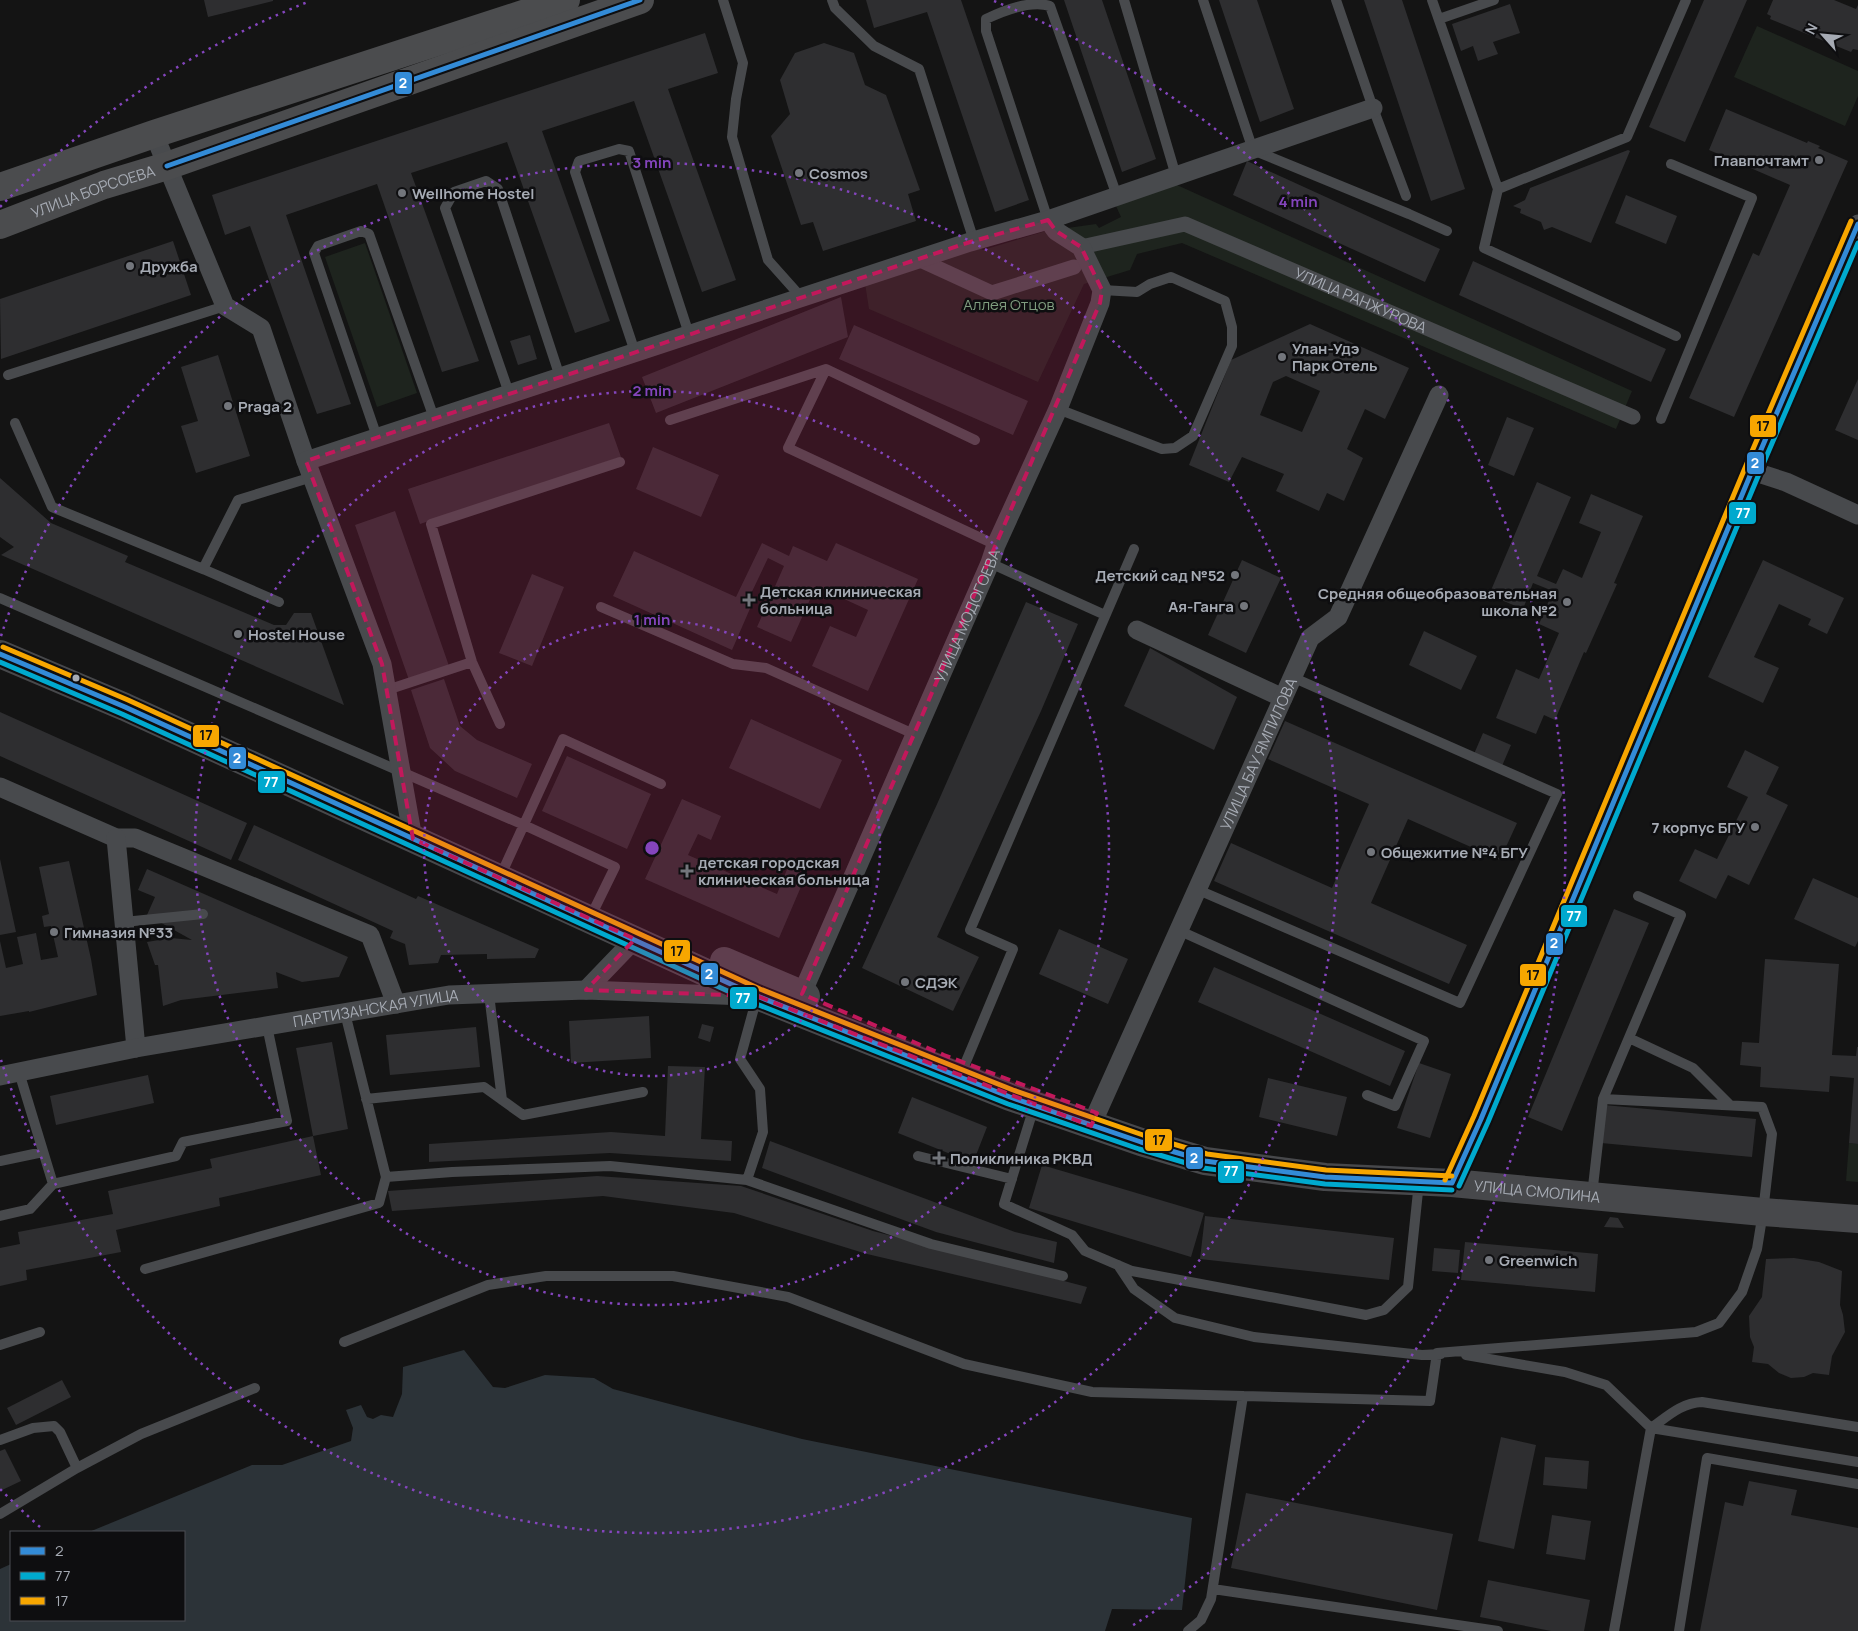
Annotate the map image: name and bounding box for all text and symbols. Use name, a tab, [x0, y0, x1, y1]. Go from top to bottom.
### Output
north arrow	[1798, 10, 1848, 60]
text: N	[1800, 20, 1822, 38]
line badge: 2	[394, 71, 413, 95]
text: 2	[399, 73, 407, 92]
place label: Главпочтамт	[1714, 150, 1809, 171]
text: 3 min	[633, 152, 671, 173]
marker: Главпочтамт	[1813, 154, 1825, 166]
street label: УЛИЦА БОРСОЕВА	[28, 160, 158, 223]
place label: Cosmos	[809, 163, 868, 184]
marker: Cosmos	[793, 167, 805, 179]
place label: Wellhome Hostel	[412, 183, 535, 204]
marker: Wellhome Hostel	[396, 187, 408, 199]
text: 4 min	[1278, 191, 1318, 212]
place label: Дружба	[140, 256, 198, 277]
marker: Дружба	[124, 260, 136, 272]
street label: УЛИЦА РАНЖУРОВА	[1291, 262, 1431, 338]
park label: Аллея Отцов	[963, 294, 1055, 315]
place label: Улан-Удэ Парк Отель	[1292, 338, 1378, 376]
marker: Улан-Удэ Парк Отель	[1276, 351, 1288, 363]
text: 2 min	[632, 380, 672, 401]
place label: Praga 2	[238, 396, 292, 417]
marker: Praga 2	[222, 400, 234, 412]
line badge: 17	[1749, 414, 1777, 438]
text: 17	[1756, 416, 1770, 435]
line badge: 2	[1746, 451, 1765, 475]
text: 2	[1751, 453, 1759, 472]
line badge: 77	[1728, 501, 1757, 525]
text: 77	[1735, 503, 1751, 522]
street label: УЛИЦА МОДОГОЕВА	[929, 545, 1005, 685]
place label: Детский сад №52	[1095, 565, 1225, 586]
marker: Детский сад №52	[1229, 569, 1241, 581]
place label: Детская клиническая больница	[760, 581, 921, 619]
place label: Средняя общеобразовательная школа №2	[1318, 583, 1557, 621]
marker: Детская клиническая больница	[742, 593, 756, 607]
place label: Ая-Ганга	[1168, 596, 1234, 617]
marker: Средняя общеобразовательная школа №2	[1561, 596, 1573, 608]
marker: Ая-Ганга	[1238, 600, 1250, 612]
text: 1 min	[634, 609, 670, 630]
place label: Hostel House	[248, 624, 345, 645]
marker: Hostel House	[232, 628, 244, 640]
unlabelled marker	[71, 673, 81, 683]
street label: УЛИЦА БАУ ЯМПИЛОВА	[1215, 674, 1302, 833]
line badge: 17	[192, 724, 220, 748]
text: 17	[199, 725, 213, 744]
line badge: 2	[228, 746, 247, 770]
text: 2	[233, 748, 241, 767]
line badge: 77	[257, 770, 286, 794]
text: 77	[263, 772, 279, 791]
place label: 7 корпус БГУ	[1651, 817, 1745, 838]
marker: 7 корпус БГУ	[1749, 821, 1761, 833]
centre of rings	[643, 839, 661, 857]
place label: Общежитие №4 БГУ	[1381, 842, 1528, 863]
marker: Общежитие №4 БГУ	[1365, 846, 1377, 858]
place label: детская городская клиническая больница	[698, 852, 870, 890]
marker: детская городская клиническая больница	[680, 864, 694, 878]
line badge: 77	[1560, 904, 1588, 928]
text: 77	[1566, 906, 1582, 925]
place label: Гимназия №33	[64, 922, 173, 943]
marker: Гимназия №33	[48, 926, 60, 938]
line badge: 2	[1545, 932, 1564, 956]
text: 2	[1550, 933, 1558, 952]
line badge: 17	[663, 939, 691, 963]
text: 17	[670, 941, 684, 960]
line badge: 2	[700, 962, 719, 986]
line badge: 17	[1519, 963, 1547, 987]
text: 2	[705, 964, 713, 983]
text: 17	[1526, 965, 1540, 984]
place label: СДЭК	[915, 972, 958, 993]
marker: СДЭК	[899, 976, 911, 988]
street label: ПАРТИЗАНСКАЯ УЛИЦА	[291, 984, 460, 1032]
line badge: 77	[729, 986, 758, 1010]
text: 77	[735, 988, 751, 1007]
line badge: 17	[1144, 1128, 1173, 1152]
text: 17	[1152, 1130, 1166, 1149]
line badge: 2	[1185, 1146, 1204, 1170]
place label: Поликлиника РКВД	[950, 1148, 1093, 1169]
text: 2	[1190, 1148, 1198, 1167]
marker: Поликлиника РКВД	[932, 1151, 946, 1165]
line badge: 77	[1217, 1160, 1245, 1184]
text: 77	[1223, 1161, 1239, 1180]
street label: УЛИЦА СМОЛИНА	[1473, 1175, 1602, 1207]
place label: Greenwich	[1499, 1250, 1577, 1271]
marker: Greenwich	[1483, 1254, 1495, 1266]
legend	[10, 1531, 185, 1621]
text: 2	[55, 1540, 64, 1561]
text: 77	[55, 1565, 70, 1586]
text: 17	[55, 1590, 68, 1611]

